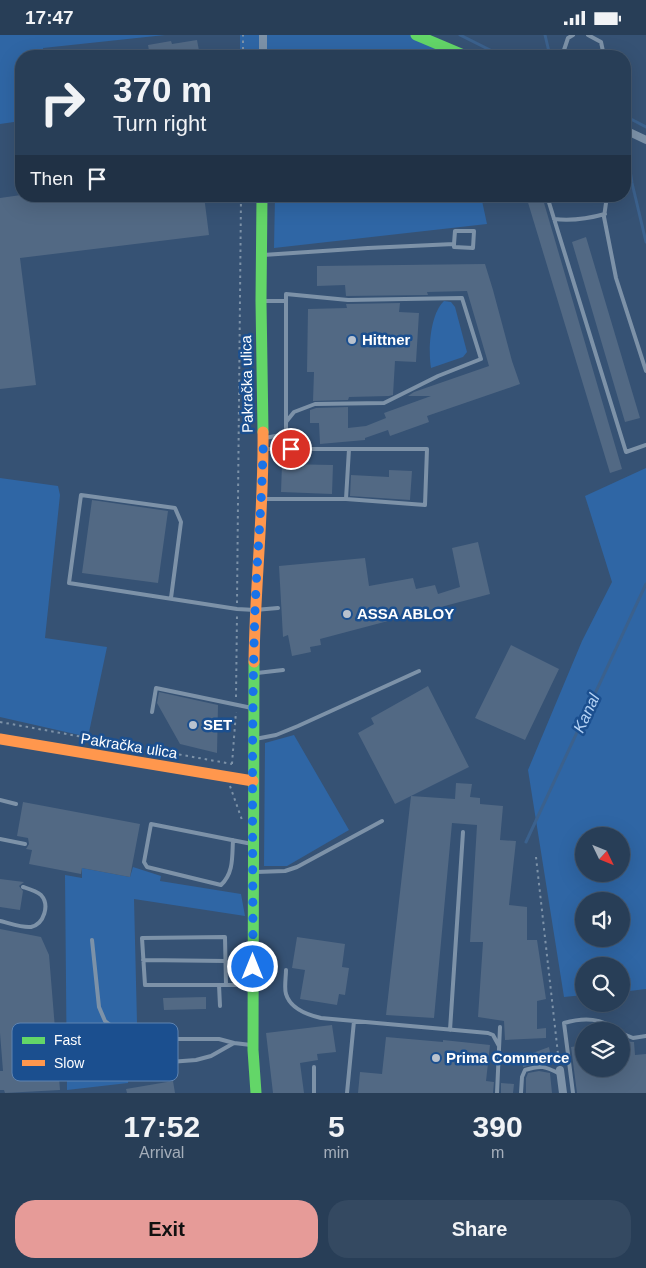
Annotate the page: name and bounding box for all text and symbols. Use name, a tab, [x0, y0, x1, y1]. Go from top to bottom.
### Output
text: 17:47	[25, 7, 74, 28]
icon: right	[30, 70, 95, 135]
text: 370 m	[113, 70, 212, 109]
text: Turn right	[113, 111, 206, 136]
icon: arrive	[83, 165, 111, 193]
text: Then	[30, 168, 73, 189]
place label: Hittner	[362, 331, 410, 348]
street label: Pakračka ulica	[237, 334, 256, 433]
marker: Hittner	[346, 334, 358, 346]
pin	[270, 428, 312, 470]
icon: arrive	[277, 435, 305, 463]
place label: ASSA ABLOY	[357, 605, 454, 622]
marker: ASSA ABLOY	[341, 608, 353, 620]
water label: Kanal	[570, 691, 603, 735]
place label: SET	[203, 716, 232, 733]
marker: SET	[187, 719, 199, 731]
street label: Pakračka ulica	[80, 729, 179, 762]
north arrow	[575, 827, 630, 883]
map controls	[575, 827, 630, 1077]
button: sound	[575, 892, 630, 947]
position arrow	[226, 940, 278, 992]
button: search	[575, 957, 630, 1012]
button: layers	[575, 1022, 630, 1077]
legend	[12, 1023, 178, 1081]
text: Fast	[54, 1032, 81, 1048]
place label: Prima Commerce	[446, 1049, 569, 1066]
marker: Prima Commerce	[430, 1052, 442, 1064]
text: Slow	[54, 1055, 85, 1071]
text: 17:52	[123, 1110, 200, 1143]
text: 5	[328, 1110, 345, 1143]
text: 390	[473, 1110, 523, 1143]
text: Arrival	[139, 1144, 184, 1161]
text: min	[323, 1144, 349, 1161]
text: m	[491, 1144, 504, 1161]
button: Exit	[15, 1200, 318, 1258]
button: Share	[328, 1200, 631, 1258]

